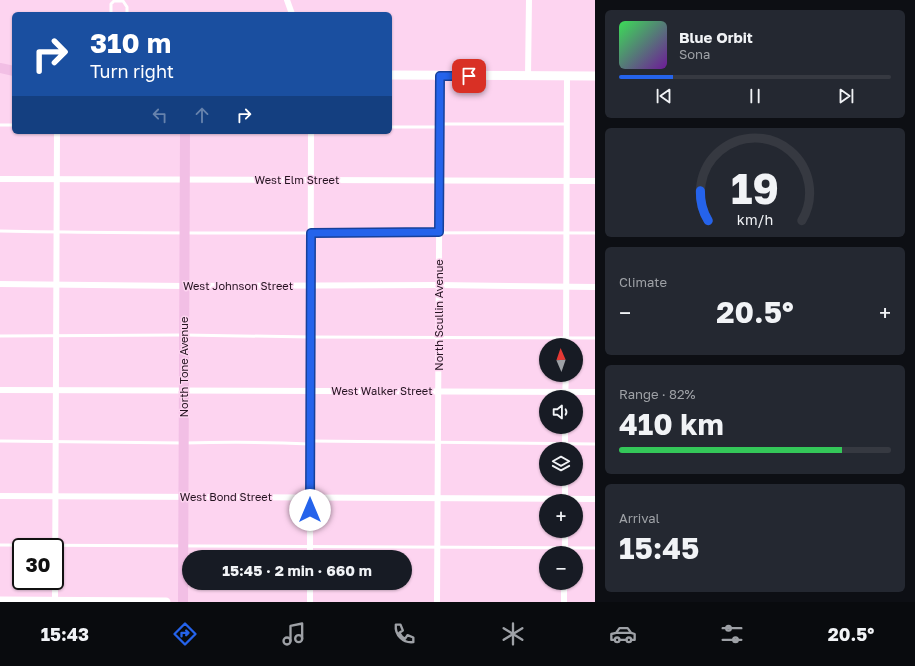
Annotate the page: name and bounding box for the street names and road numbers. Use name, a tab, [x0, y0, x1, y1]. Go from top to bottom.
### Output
street label: West Elm Street	[255, 173, 339, 186]
street label: North Scullin Avenue	[432, 259, 445, 371]
street label: West Johnson Street	[183, 279, 293, 292]
street label: North Tone Avenue	[177, 317, 190, 417]
street label: West Walker Street	[331, 384, 433, 397]
street label: West Bond Street	[180, 490, 272, 503]

